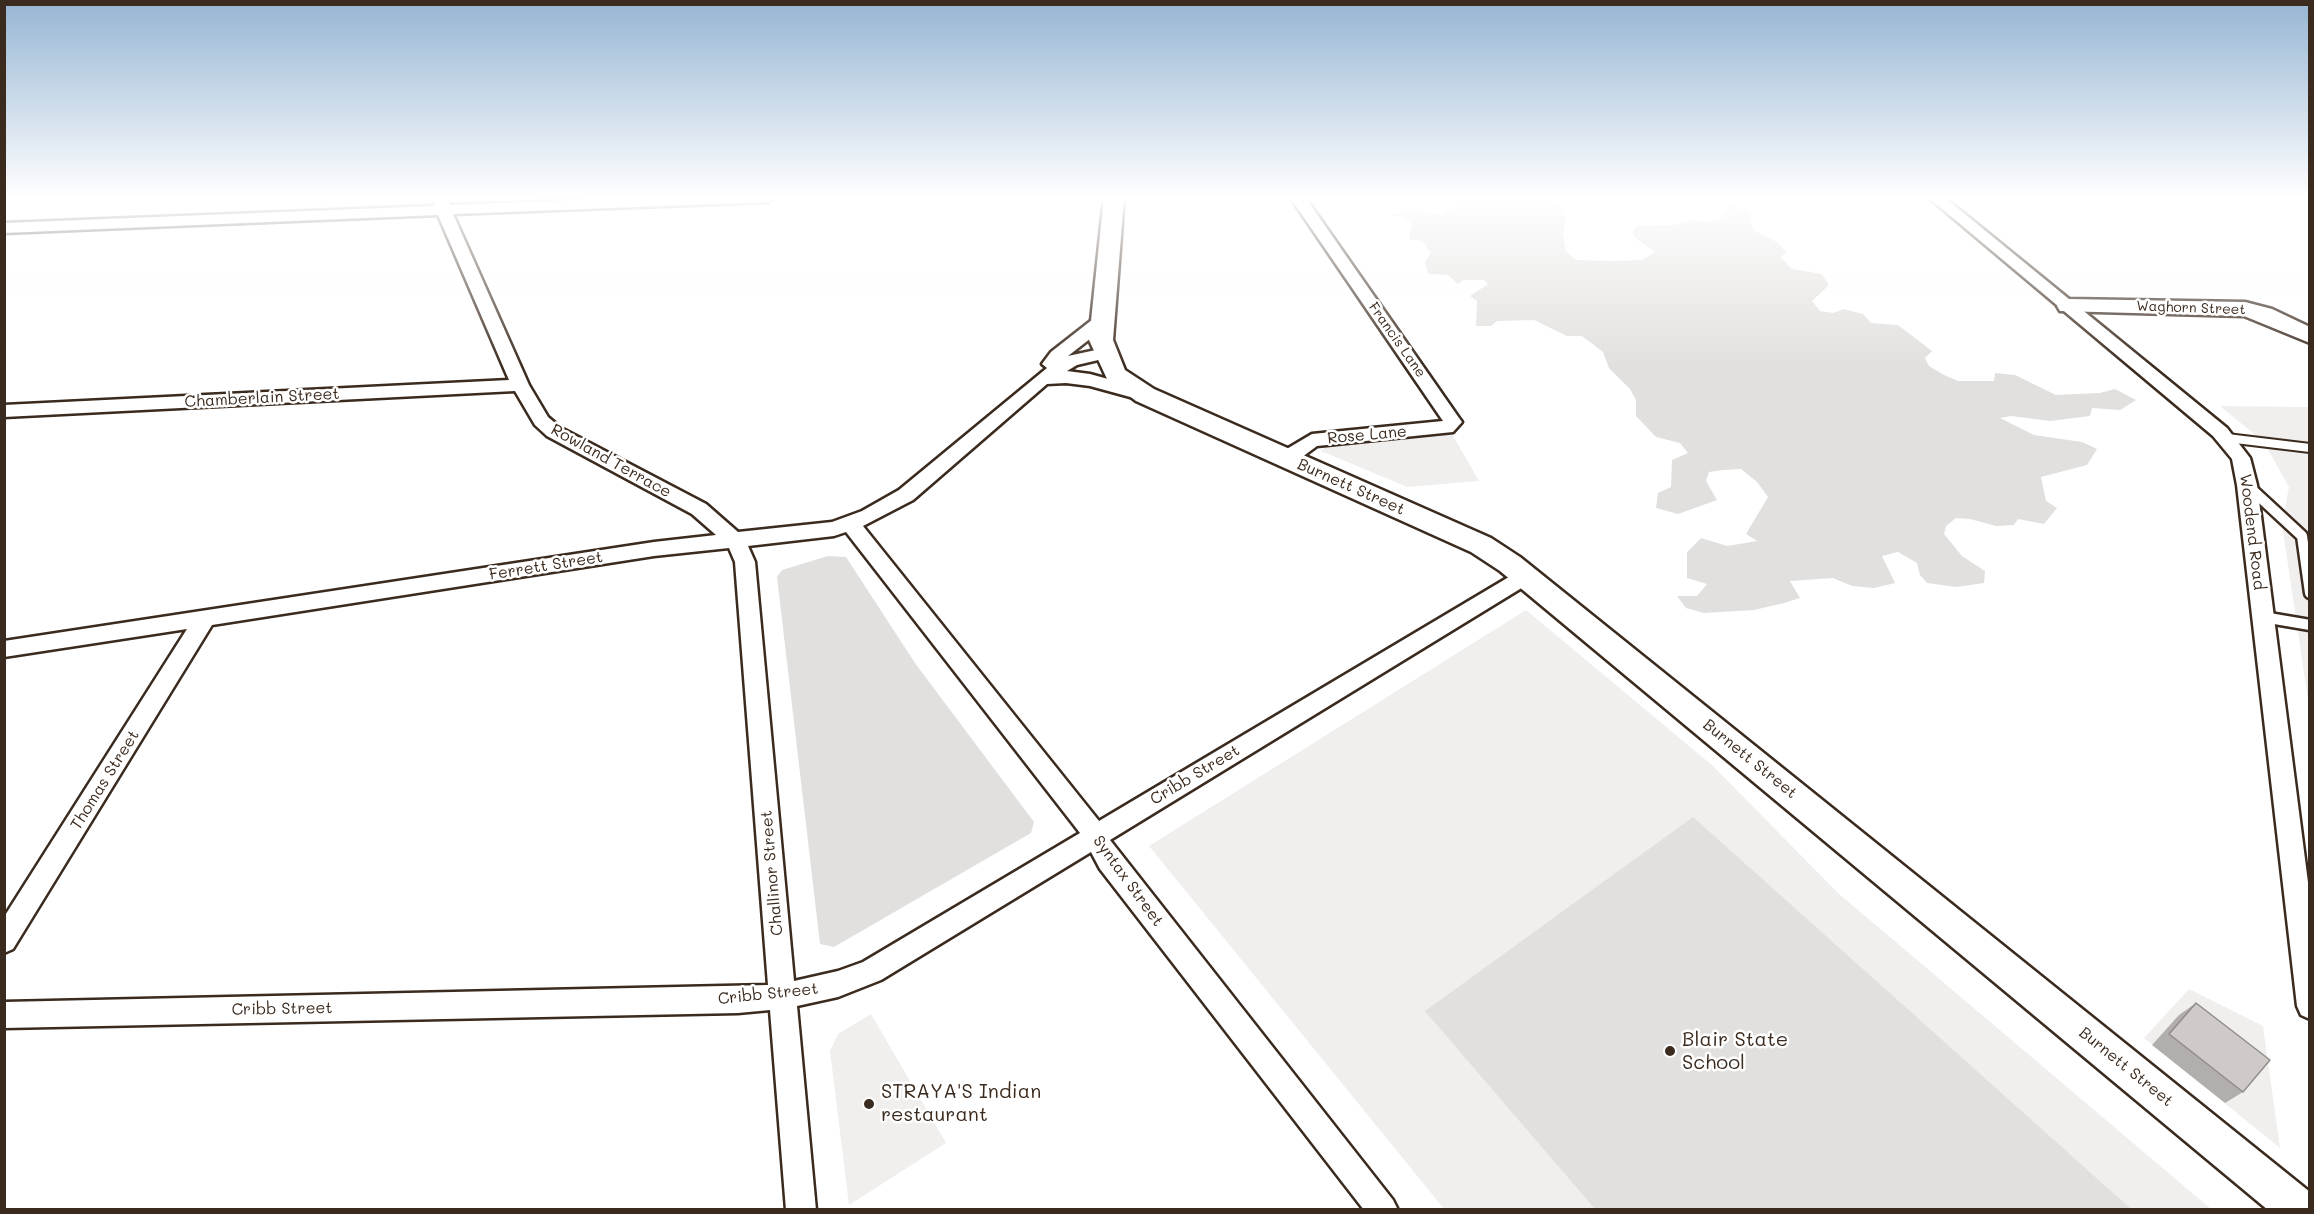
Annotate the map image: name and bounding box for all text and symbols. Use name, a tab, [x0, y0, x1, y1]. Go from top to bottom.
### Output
street label: Waghorn Street	[2136, 298, 2246, 318]
street label: Francis Lane	[1365, 299, 1429, 381]
street label: Chamberlain Street	[184, 384, 340, 412]
street label: Rowland Terrace	[548, 420, 674, 502]
street label: Rose Lane	[1326, 422, 1408, 448]
street label: Burnett Street	[1294, 455, 1408, 519]
street label: Woodend Road	[2235, 473, 2269, 591]
street label: Ferrett Street	[488, 548, 604, 584]
street label: Burnett Street	[1699, 715, 1801, 803]
street label: Thomas Street	[67, 727, 143, 833]
street label: Cribb Street	[1147, 741, 1243, 809]
street label: Challinor Street	[757, 810, 787, 936]
street label: Syntax Street	[1089, 832, 1167, 930]
street label: Cribb Street	[717, 979, 819, 1009]
street label: Cribb Street	[231, 999, 333, 1019]
street label: Burnett Street	[2075, 1023, 2177, 1111]
place label: Blair State School	[1682, 1028, 1788, 1075]
marker: Blair State School	[1663, 1044, 1677, 1058]
place label: STRAYA'S Indian restaurant	[881, 1080, 1041, 1127]
marker: STRAYA'S Indian restaurant	[862, 1097, 876, 1111]

